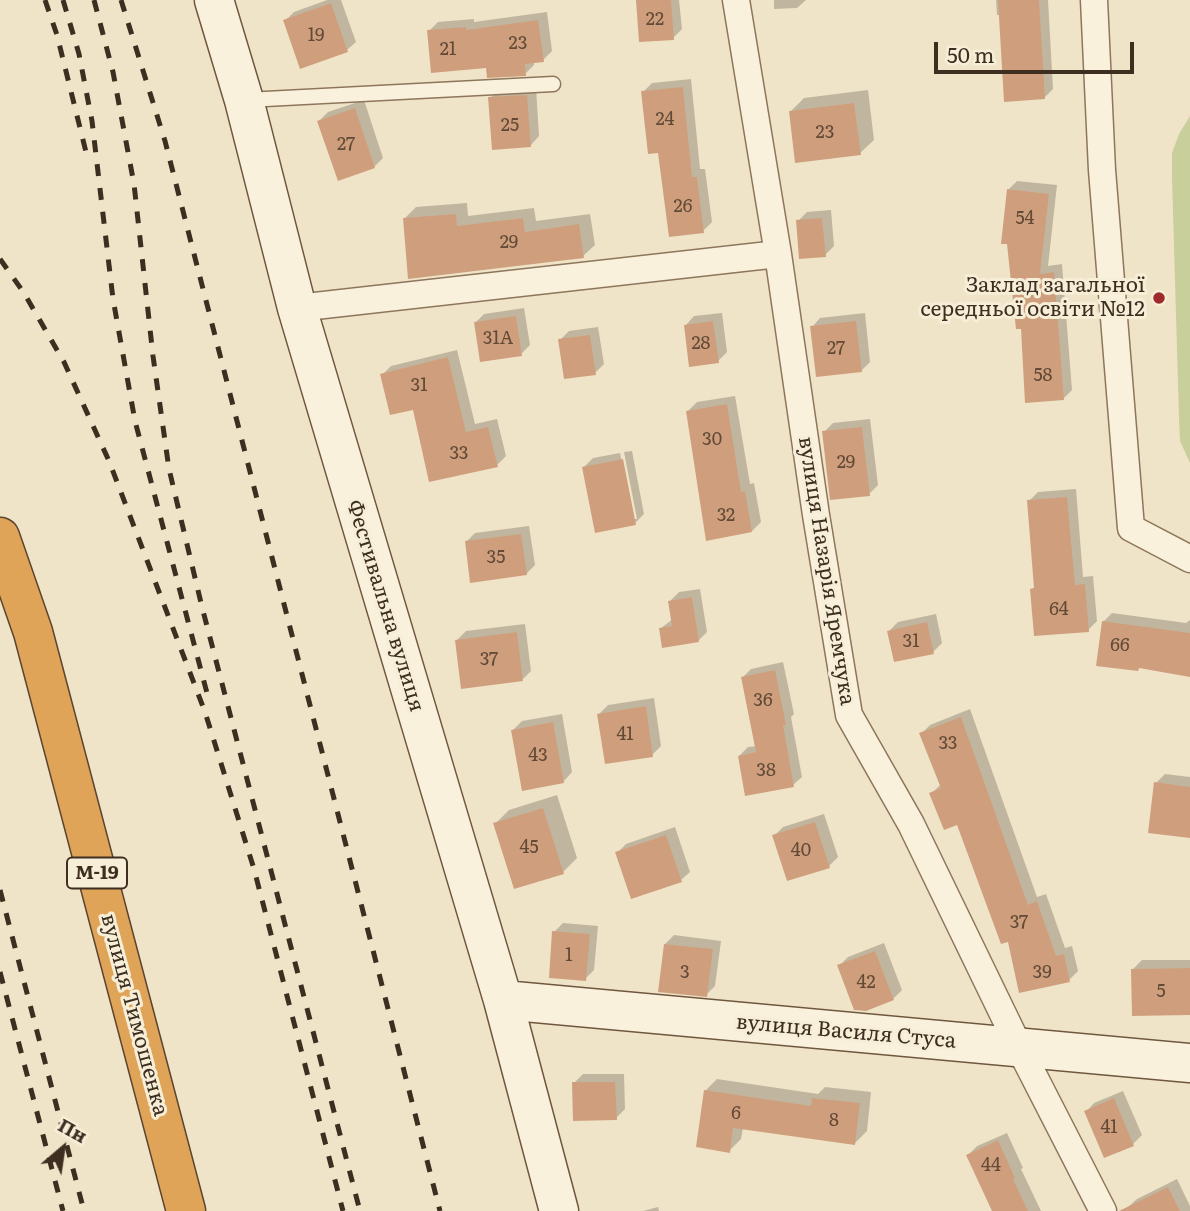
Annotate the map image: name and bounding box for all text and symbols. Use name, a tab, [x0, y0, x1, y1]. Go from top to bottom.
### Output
house number: 22	[646, 9, 664, 31]
house number: 19	[308, 25, 324, 47]
scale bar	[938, 28, 1138, 72]
house number: 23	[509, 33, 527, 55]
text: 50 m	[947, 38, 994, 69]
house number: 21	[440, 39, 456, 61]
house number: 24	[655, 109, 675, 131]
house number: 25	[501, 115, 519, 137]
house number: 23	[816, 122, 834, 144]
house number: 27	[337, 134, 355, 156]
house number: 26	[674, 196, 692, 218]
house number: 54	[1015, 208, 1035, 230]
house number: 29	[500, 232, 518, 254]
place label: Заклад загальної середньої освіти №12	[920, 273, 1145, 323]
marker: Заклад загальної середньої освіти №12	[1151, 290, 1167, 306]
house number: 31А	[483, 328, 513, 350]
house number: 28	[691, 333, 711, 355]
house number: 27	[827, 338, 845, 360]
house number: 58	[1033, 365, 1053, 387]
house number: 31	[410, 375, 428, 397]
house number: 30	[702, 429, 722, 451]
street label: вулиця Назарія Яремчука	[792, 435, 860, 707]
house number: 33	[450, 443, 468, 465]
house number: 29	[837, 452, 855, 474]
street label: Фестивальна вулиця	[341, 497, 429, 715]
house number: 32	[717, 505, 735, 527]
house number: 35	[487, 547, 505, 569]
house number: 64	[1049, 599, 1069, 621]
house number: 31	[902, 631, 920, 653]
house number: 66	[1110, 635, 1130, 657]
house number: 37	[480, 649, 498, 671]
house number: 36	[753, 690, 773, 712]
house number: 41	[616, 724, 634, 746]
house number: 33	[939, 733, 957, 755]
house number: 43	[528, 745, 548, 767]
house number: 38	[756, 760, 776, 782]
house number: 45	[519, 837, 539, 859]
house number: 40	[791, 840, 811, 862]
road number: М-19	[67, 858, 127, 888]
street label: вулиця Тимошенка	[95, 911, 173, 1119]
house number: 37	[1010, 912, 1028, 934]
house number: 1	[565, 945, 573, 967]
house number: 3	[680, 962, 690, 984]
house number: 39	[1032, 962, 1052, 984]
house number: 42	[856, 972, 876, 994]
house number: 5	[1156, 981, 1166, 1003]
street label: вулиця Василя Стуса	[735, 1010, 957, 1054]
house number: 6	[731, 1103, 741, 1125]
text: Пн	[53, 1110, 93, 1149]
house number: 8	[829, 1110, 839, 1132]
north arrow	[28, 1113, 98, 1183]
house number: 41	[1100, 1117, 1118, 1139]
house number: 44	[981, 1155, 1001, 1177]

